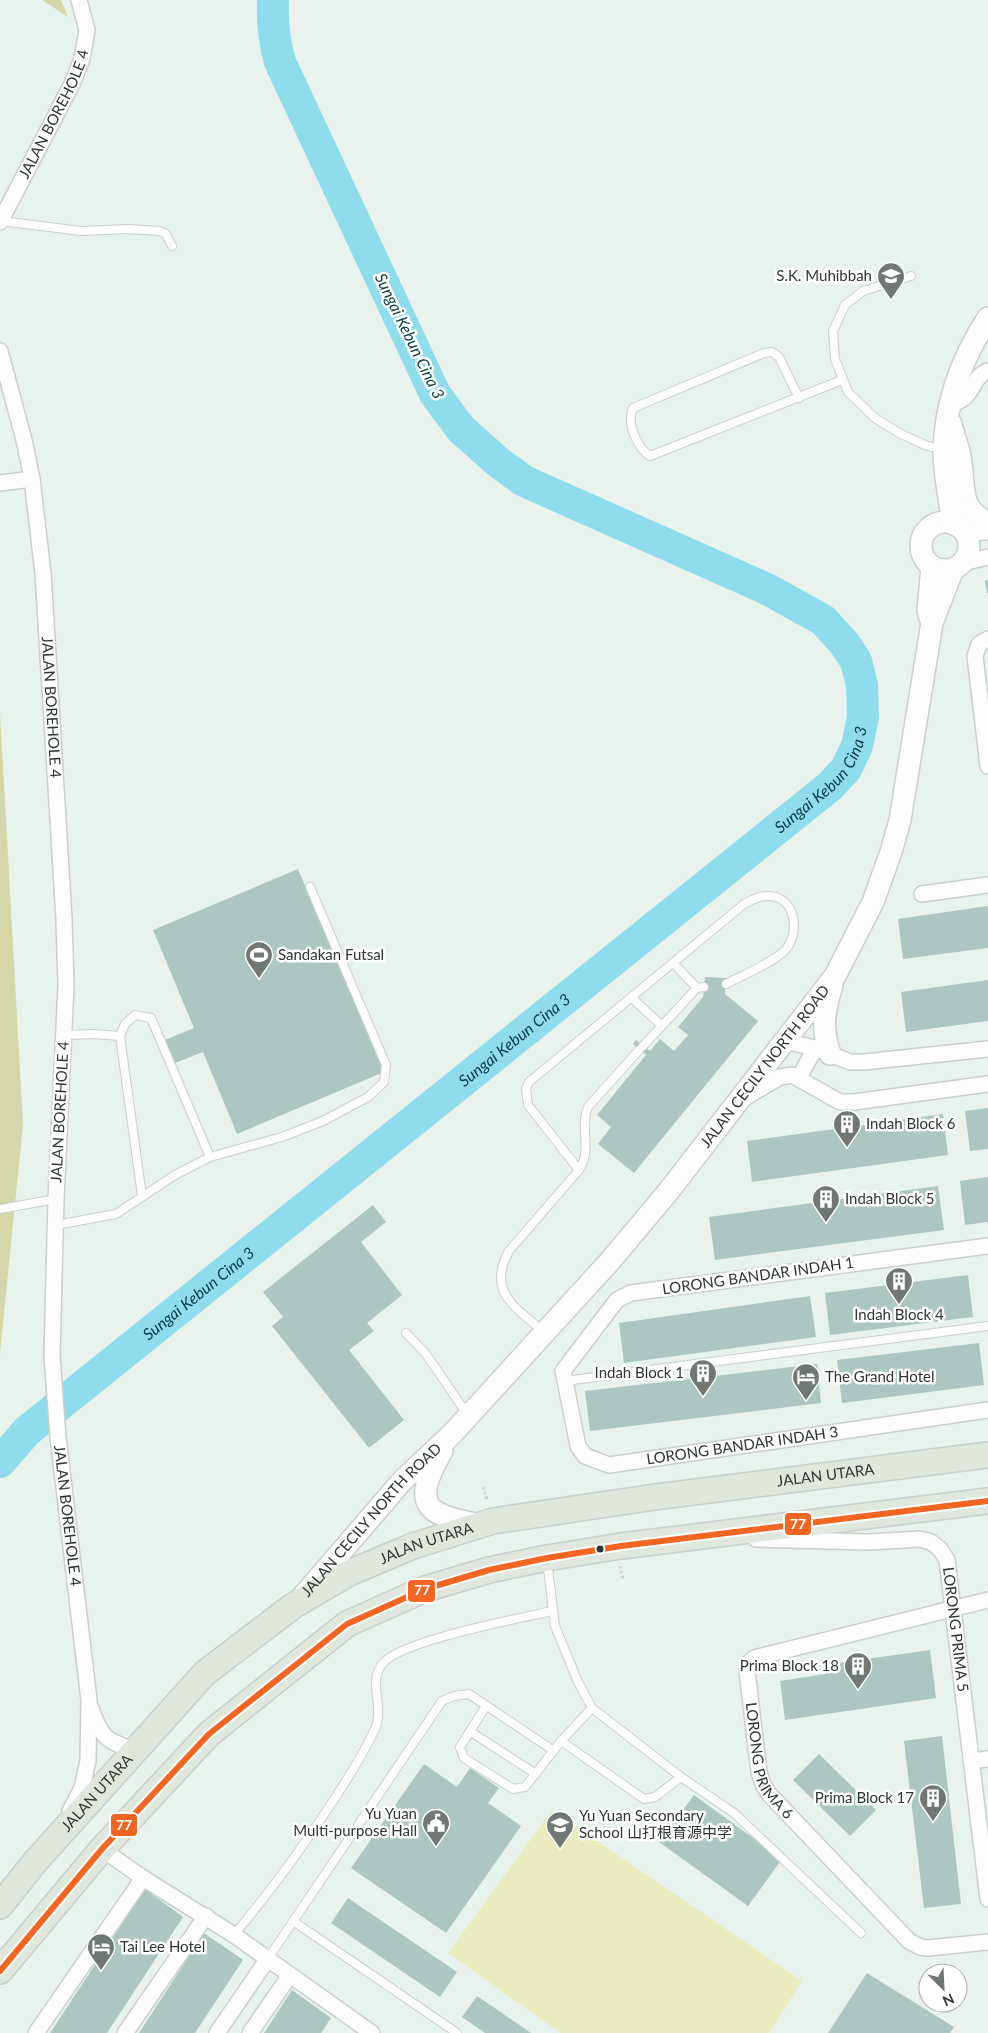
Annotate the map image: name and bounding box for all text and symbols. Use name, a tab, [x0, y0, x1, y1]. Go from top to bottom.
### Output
street label: JALAN BOREHOLE 4	[14, 48, 92, 181]
school or university icon: S.K. Muhibbah	[876, 261, 906, 300]
place label: S.K. Muhibbah	[776, 266, 872, 284]
water label: Sungai Kebun Cina 3	[372, 270, 449, 402]
street label: JALAN BOREHOLE 4	[39, 636, 65, 779]
water label: Sungai Kebun Cina 3	[770, 725, 870, 836]
sports icon: Sandakan Futsal	[244, 940, 274, 979]
place label: Sandakan Futsal	[278, 945, 384, 963]
street label: JALAN CECILY NORTH ROAD	[696, 981, 833, 1151]
water label: Sungai Kebun Cina 3	[454, 989, 574, 1090]
street label: JALAN BOREHOLE 4	[46, 1040, 72, 1183]
building icon: Indah Block 6	[832, 1109, 862, 1148]
place label: Indah Block 6	[866, 1114, 956, 1132]
building icon: Indah Block 5	[811, 1184, 841, 1223]
place label: Indah Block 5	[845, 1189, 934, 1207]
water label: Sungai Kebun Cina 3	[139, 1242, 258, 1343]
street label: LORONG BANDAR INDAH 1	[661, 1253, 855, 1297]
building icon: Indah Block 4	[884, 1266, 914, 1305]
place label: Indah Block 4	[854, 1305, 944, 1323]
building icon: Indah Block 1	[688, 1358, 718, 1397]
hotel icon: The Grand Hotel	[791, 1362, 821, 1401]
place label: Indah Block 1	[595, 1363, 684, 1381]
place label: The Grand Hotel	[825, 1367, 935, 1385]
street label: LORONG BANDAR INDAH 3	[645, 1422, 839, 1467]
street label: JALAN CECILY NORTH ROAD	[297, 1439, 445, 1600]
street label: JALAN BOREHOLE 4	[51, 1444, 86, 1587]
street label: JALAN UTARA	[776, 1459, 876, 1490]
line badge: 77	[784, 1512, 812, 1536]
text: 77	[790, 1515, 806, 1532]
street label: JALAN UTARA	[376, 1518, 476, 1567]
unlabelled marker	[595, 1544, 605, 1554]
street label: LORONG PRIMA 5	[940, 1566, 973, 1693]
line badge: 77	[407, 1579, 436, 1603]
text: 77	[414, 1581, 430, 1598]
building icon: Prima Block 18	[843, 1651, 873, 1690]
place label: Prima Block 18	[740, 1656, 839, 1674]
street label: LORONG PRIMA 6	[743, 1701, 798, 1822]
street label: JALAN UTARA	[57, 1749, 136, 1835]
building icon: Prima Block 17	[918, 1783, 948, 1822]
place label: Prima Block 17	[815, 1788, 914, 1806]
place label: Yu Yuan Multi-purpose Hall	[293, 1804, 417, 1839]
place label: Yu Yuan Secondary School 山打根育源中学	[579, 1806, 732, 1841]
public building icon: Yu Yuan Multi-purpose Hall	[421, 1808, 451, 1847]
school or university icon: Yu Yuan Secondary School 山打根育源中学	[545, 1810, 575, 1849]
line badge: 77	[110, 1813, 138, 1837]
text: 77	[116, 1816, 132, 1833]
hotel icon: Tai Lee Hotel	[86, 1932, 116, 1971]
place label: Tai Lee Hotel	[120, 1937, 205, 1955]
north arrow	[918, 1963, 968, 2013]
text: N	[940, 1990, 957, 2010]

